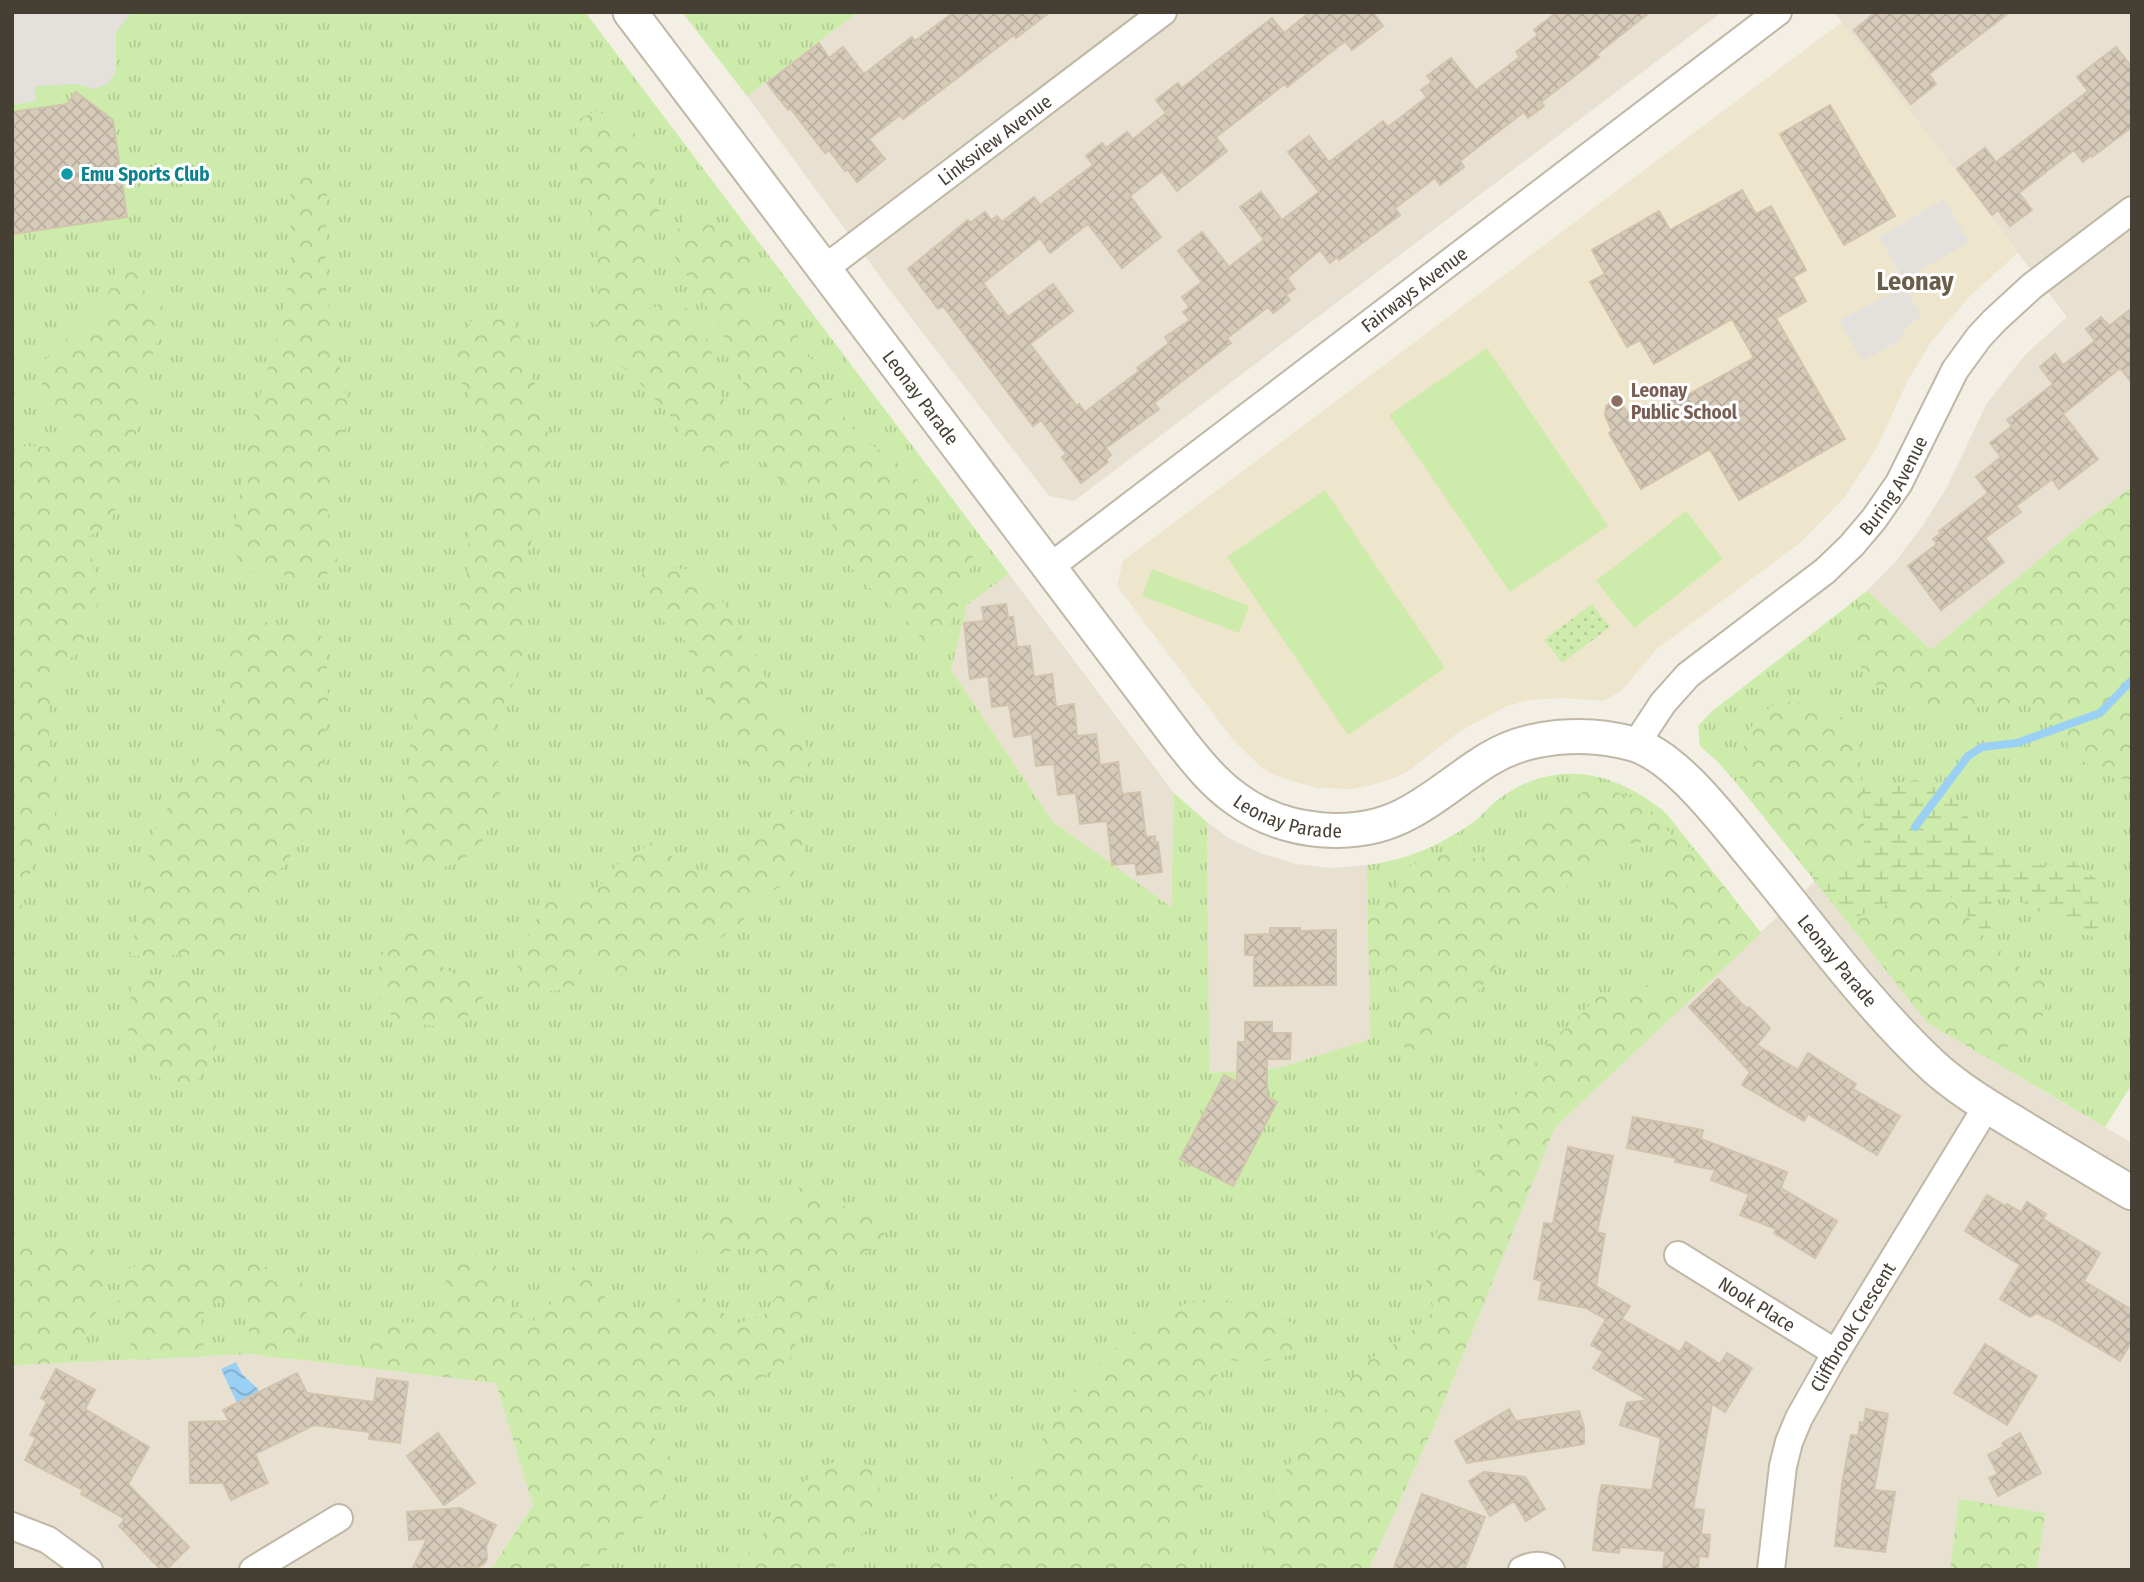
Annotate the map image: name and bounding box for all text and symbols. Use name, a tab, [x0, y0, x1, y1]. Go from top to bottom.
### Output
street label: Linksview Avenue	[933, 89, 1056, 190]
place label: Emu Sports Club	[81, 163, 210, 186]
marker: Emu Sports Club	[59, 166, 75, 182]
street label: Fairways Avenue	[1357, 242, 1472, 337]
district label: Leonay	[1876, 266, 1954, 297]
street label: Leonay Parade	[878, 346, 964, 449]
place label: Leonay Public School	[1631, 379, 1738, 424]
marker: Leonay Public School	[1609, 393, 1625, 409]
street label: Buring Avenue	[1854, 432, 1932, 540]
street label: Leonay Parade	[1229, 789, 1342, 842]
street label: Leonay Parade	[1793, 910, 1882, 1012]
street label: Cliffbrook Crescent	[1805, 1257, 1901, 1396]
street label: Nook Place	[1714, 1272, 1800, 1336]

